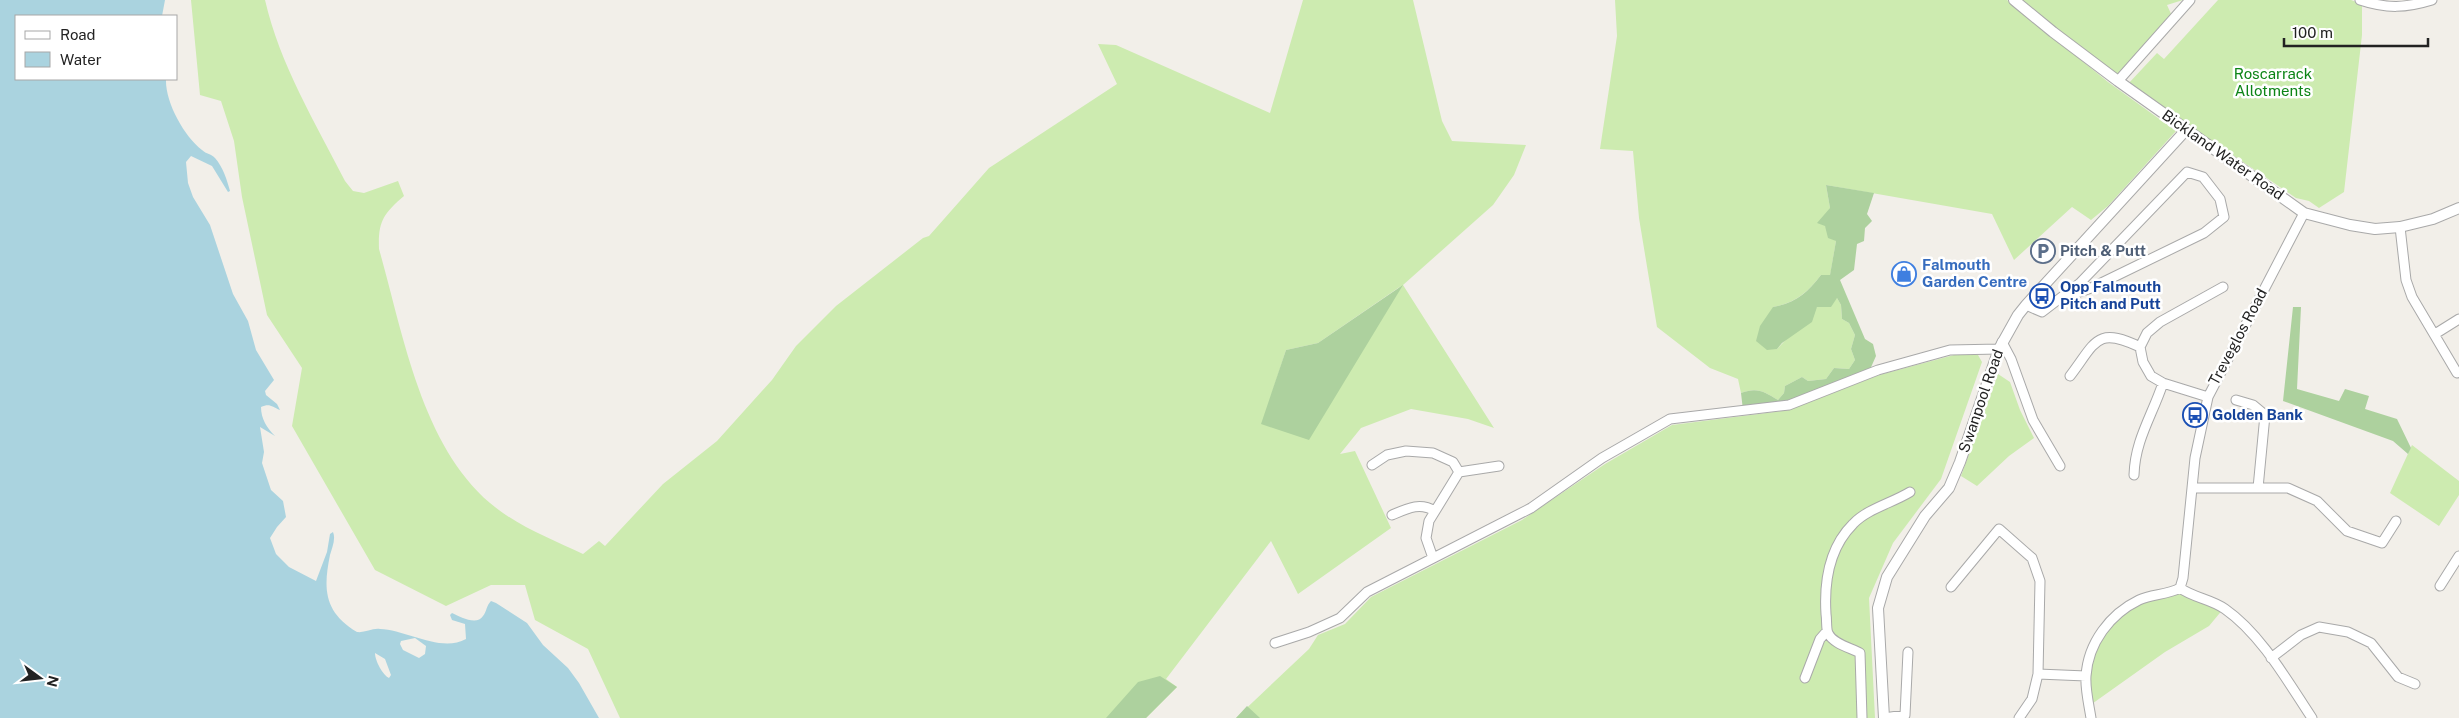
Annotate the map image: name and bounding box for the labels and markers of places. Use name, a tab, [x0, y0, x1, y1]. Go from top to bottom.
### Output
parking icon: Pitch & Putt	[2030, 238, 2056, 264]
place label: Pitch & Putt	[2060, 242, 2146, 259]
place label: Falmouth Garden Centre	[1922, 256, 2027, 290]
shop icon: Falmouth Garden Centre	[1891, 261, 1917, 287]
place label: Opp Falmouth Pitch and Putt	[2060, 278, 2161, 312]
bus stop icon: Opp Falmouth Pitch and Putt	[2029, 283, 2055, 309]
bus stop icon: Golden Bank	[2182, 402, 2208, 428]
place label: Golden Bank	[2212, 406, 2303, 423]

